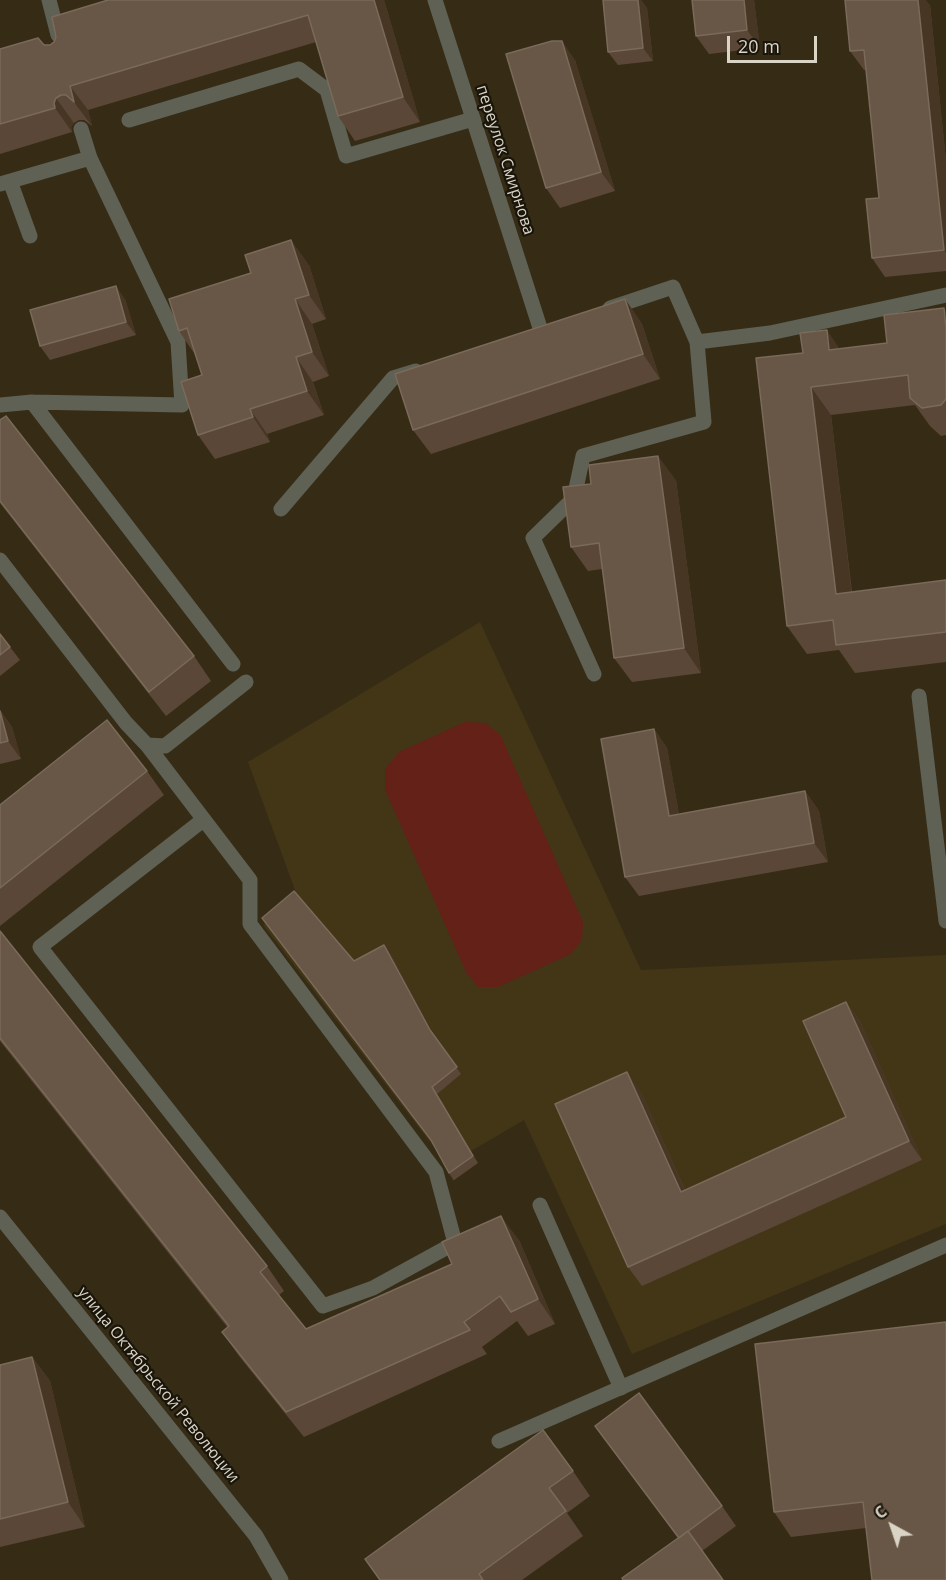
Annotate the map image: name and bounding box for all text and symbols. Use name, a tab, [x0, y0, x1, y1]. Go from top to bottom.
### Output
scale bar	[730, 24, 820, 62]
text: 20 m	[738, 34, 780, 58]
street label: переулок Смирнова	[472, 83, 538, 237]
street label: улица Октябрьской Революции	[73, 1283, 243, 1487]
north arrow	[862, 1496, 922, 1556]
text: С	[869, 1501, 891, 1524]

